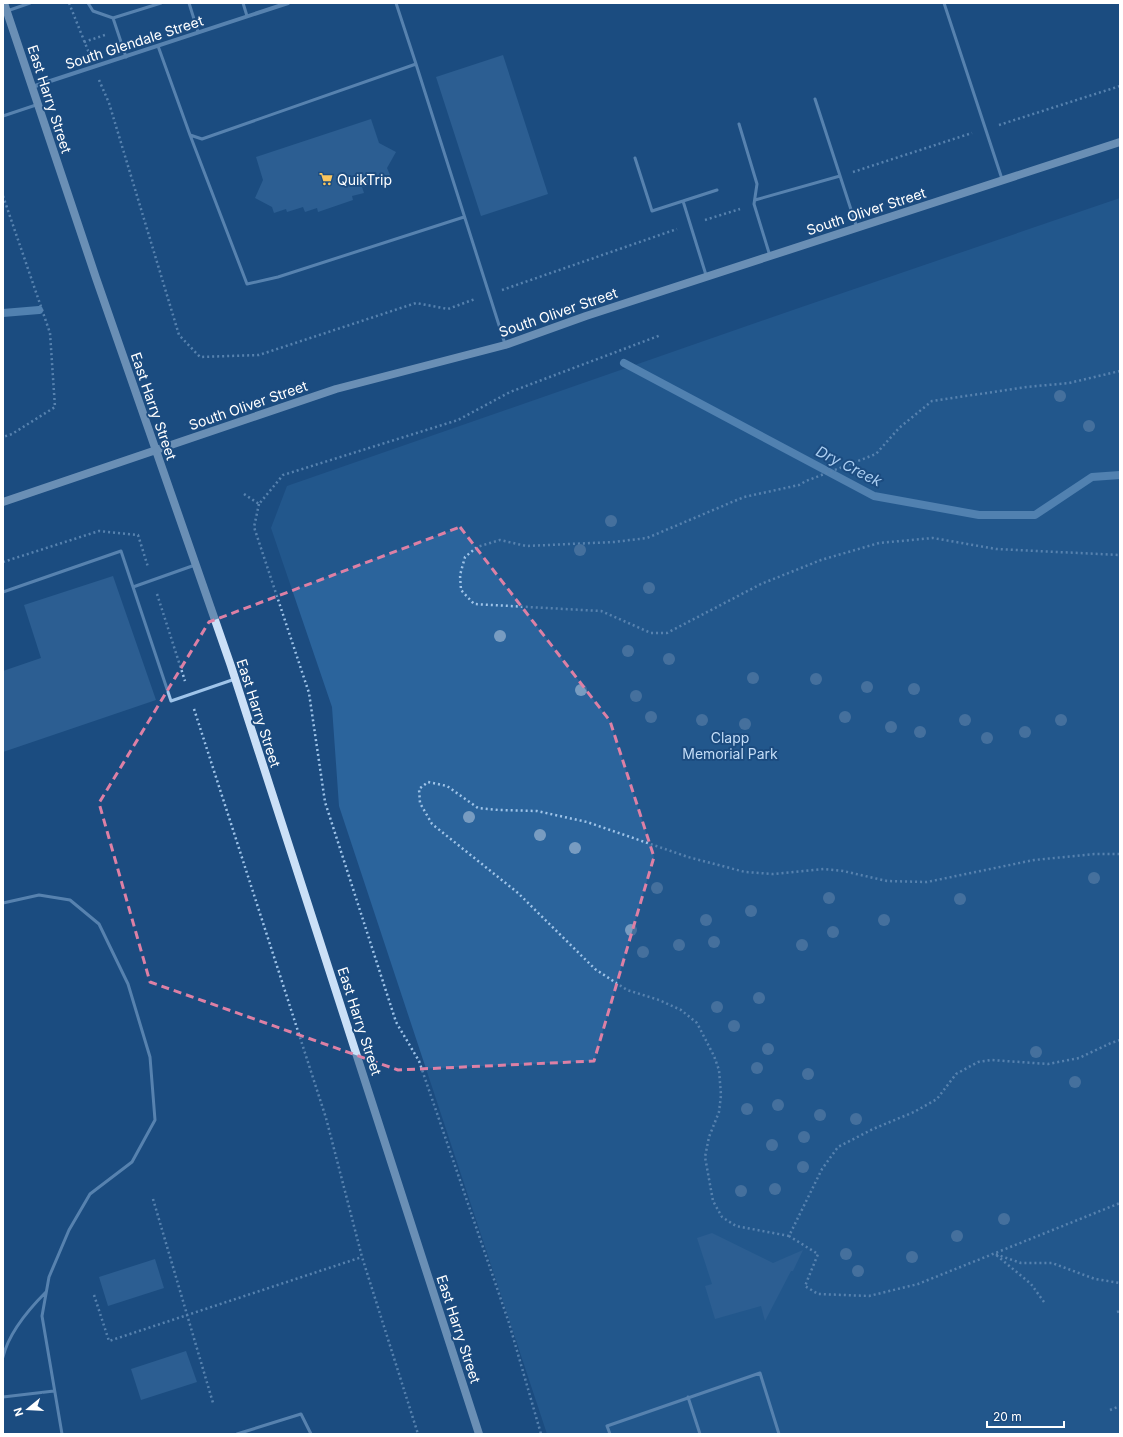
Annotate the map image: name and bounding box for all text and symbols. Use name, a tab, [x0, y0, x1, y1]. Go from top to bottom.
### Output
street label: South Glendale Street	[63, 12, 206, 72]
street label: East Harry Street	[24, 43, 76, 156]
supermarket icon: QuikTrip	[318, 171, 334, 187]
place label: QuikTrip	[337, 171, 392, 188]
street label: South Oliver Street	[804, 184, 928, 238]
street label: South Oliver Street	[496, 284, 620, 340]
street label: East Harry Street	[128, 350, 181, 462]
street label: South Oliver Street	[186, 377, 310, 433]
water label: Dry Creek	[813, 441, 886, 491]
street label: East Harry Street	[233, 657, 285, 770]
park label: Clapp Memorial Park	[682, 729, 778, 762]
street label: East Harry Street	[334, 965, 386, 1078]
street label: East Harry Street	[433, 1273, 485, 1386]
north arrow	[8, 1389, 48, 1429]
scale bar	[987, 1403, 1064, 1429]
text: N	[11, 1406, 26, 1418]
text: 20 m	[993, 1409, 1022, 1424]

